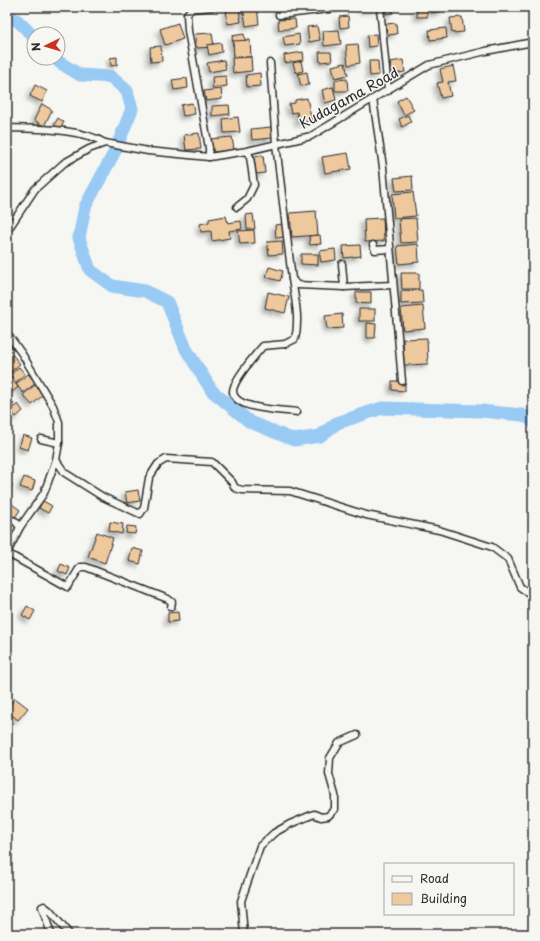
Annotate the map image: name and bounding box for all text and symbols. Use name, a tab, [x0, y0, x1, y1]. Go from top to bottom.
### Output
north arrow	[26, 26, 66, 66]
text: N	[27, 42, 44, 52]
street label: Kudagama Road	[295, 62, 402, 134]
legend	[384, 863, 514, 915]
text: Road	[420, 869, 449, 887]
text: Building	[420, 889, 467, 907]

